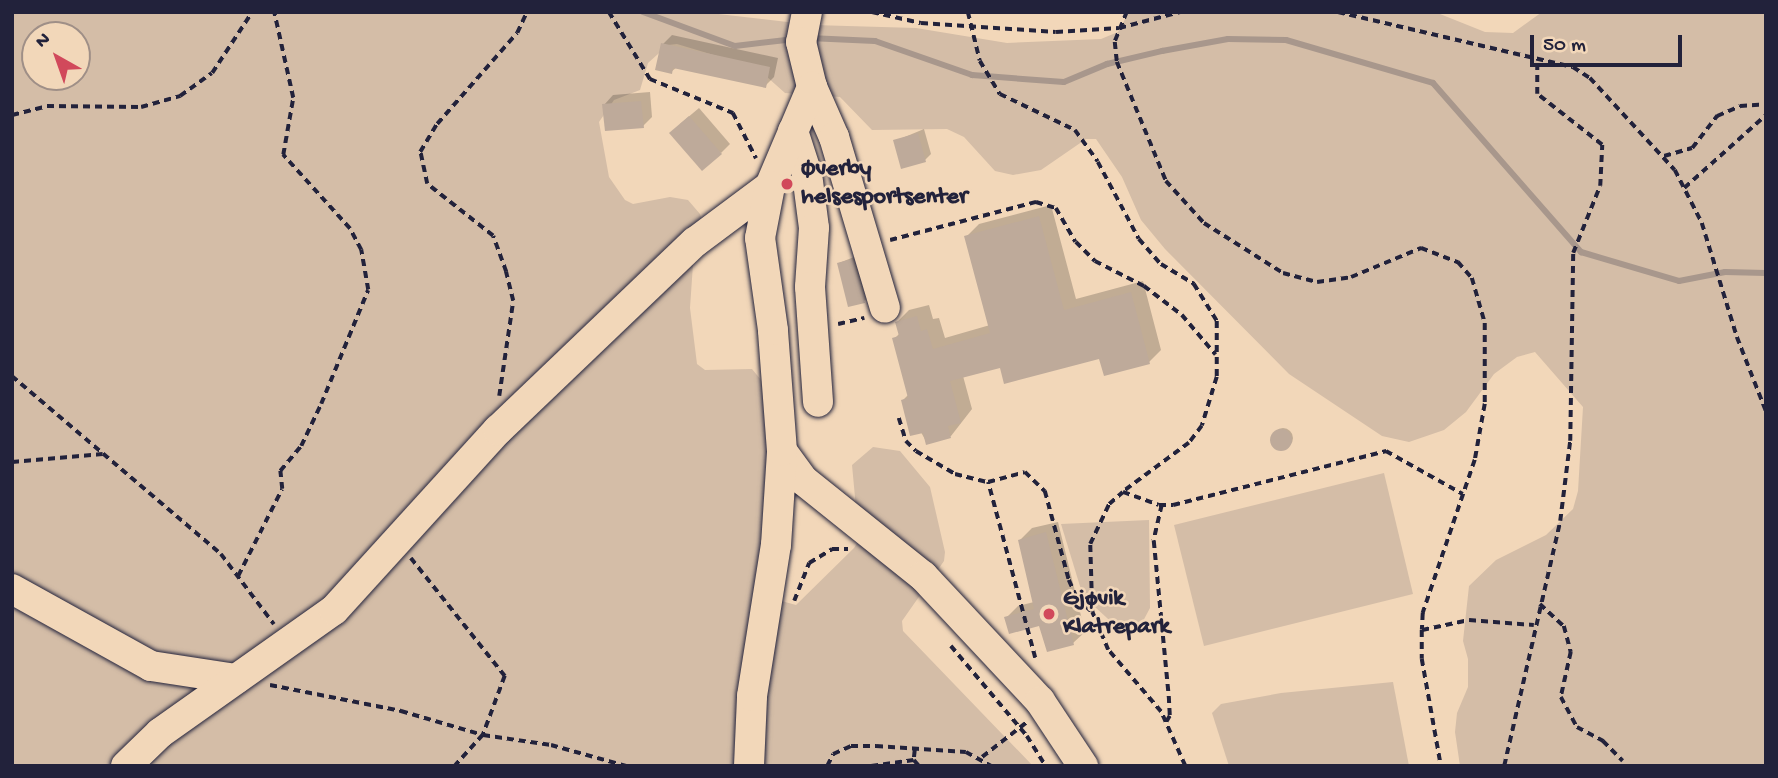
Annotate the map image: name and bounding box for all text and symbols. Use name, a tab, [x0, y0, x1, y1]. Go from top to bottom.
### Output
north arrow	[21, 21, 91, 91]
scale bar	[1533, 21, 1685, 65]
text: N	[31, 28, 56, 54]
text: 50 m	[1543, 34, 1586, 59]
place label: Øverby helsesportsenter	[801, 156, 967, 212]
marker: Øverby helsesportsenter	[779, 176, 795, 192]
place label: Gjøvik Klatrepark	[1063, 586, 1170, 642]
marker: Gjøvik Klatrepark	[1041, 606, 1057, 622]

